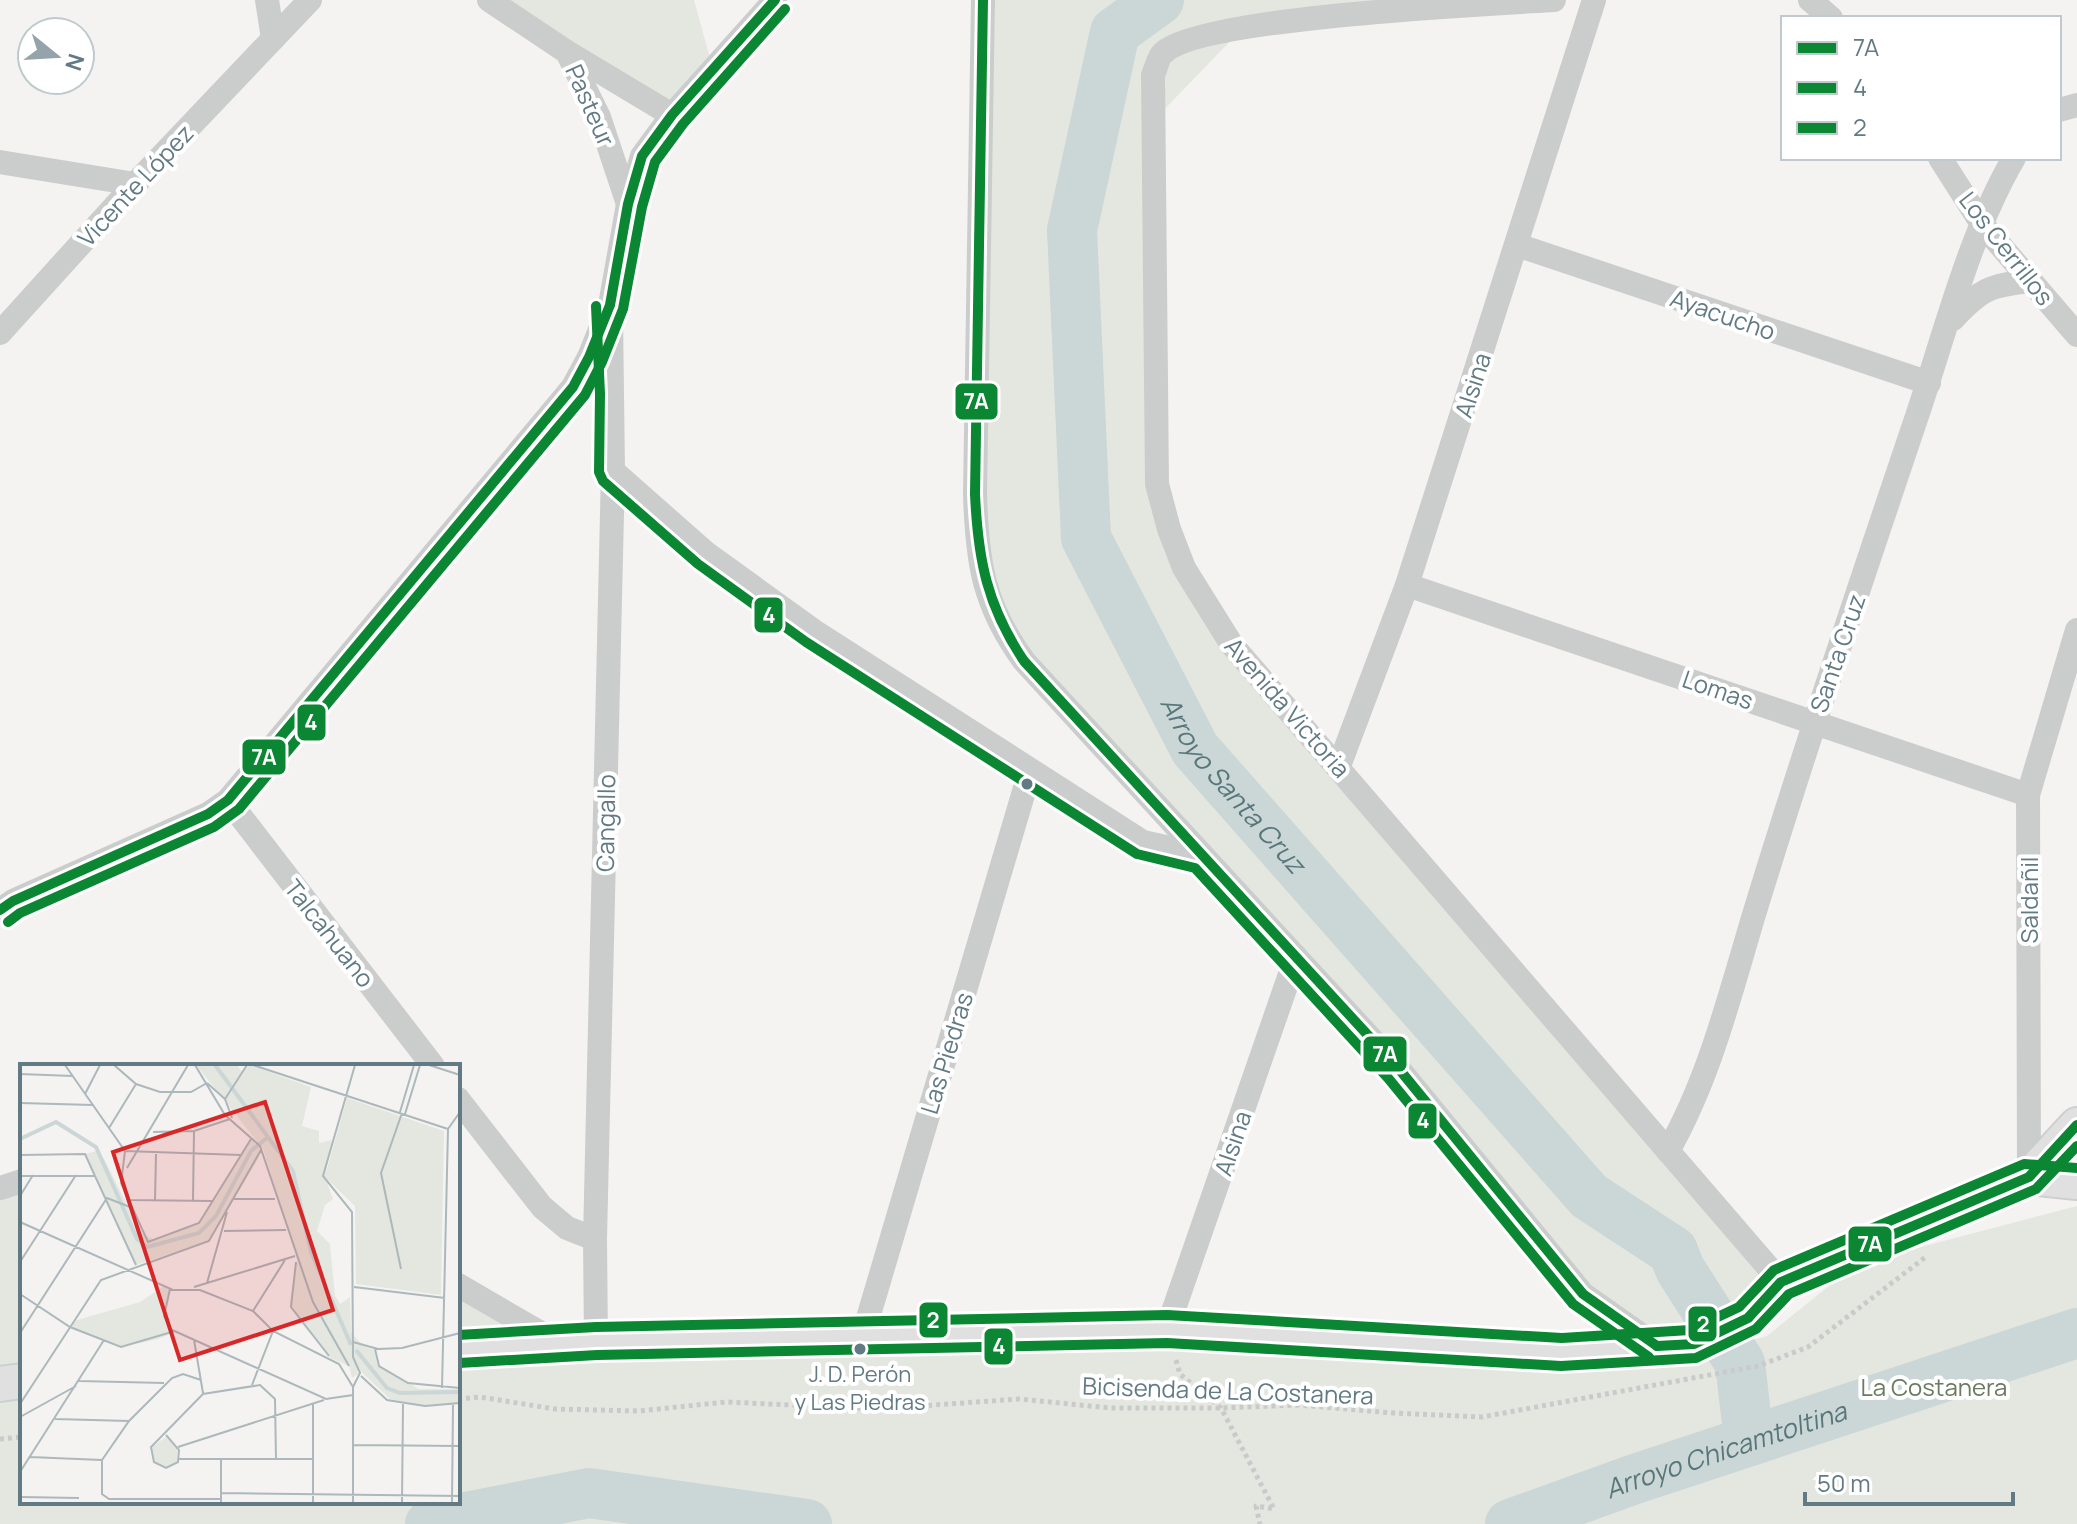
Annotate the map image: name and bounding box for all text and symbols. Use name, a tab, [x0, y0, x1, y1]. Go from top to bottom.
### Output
north arrow	[16, 16, 96, 96]
legend	[1781, 16, 2061, 160]
text: 7A	[1853, 30, 1879, 63]
text: N	[58, 50, 92, 74]
street label: Pasteur	[558, 59, 624, 151]
text: 4	[1853, 70, 1867, 103]
text: 2	[1853, 110, 1867, 143]
street label: Vicente López	[70, 117, 200, 253]
street label: Los Cerrillos	[1952, 184, 2062, 312]
street label: Ayacucho	[1666, 281, 1780, 347]
street label: Alsina	[1446, 348, 1498, 422]
line badge: 7A	[954, 382, 999, 421]
text: 7A	[963, 386, 989, 416]
street label: Santa Cruz	[1801, 590, 1873, 716]
line badge: 4	[753, 596, 784, 634]
text: 4	[762, 600, 776, 630]
street label: Avenida Victoria	[1218, 630, 1358, 784]
street label: Lomas	[1678, 662, 1758, 716]
water label: Arroyo Santa Cruz	[1153, 690, 1316, 883]
line badge: 4	[296, 703, 327, 742]
text: 4	[304, 707, 318, 737]
line badge: 7A	[241, 738, 287, 776]
text: 7A	[251, 742, 277, 772]
street label: Cangallo	[588, 774, 622, 872]
unlabelled marker	[1019, 776, 1035, 792]
street label: Saldañil	[2012, 857, 2045, 943]
street label: Talcahuano	[277, 872, 383, 994]
street label: Las Piedras	[912, 988, 980, 1118]
line badge: 7A	[1362, 1035, 1408, 1073]
text: 7A	[1372, 1039, 1398, 1069]
inset map	[20, 1064, 460, 1504]
line badge: 4	[1407, 1102, 1438, 1140]
text: 4	[1416, 1105, 1430, 1135]
street label: Alsina	[1206, 1106, 1258, 1180]
line badge: 7A	[1847, 1225, 1893, 1263]
text: 7A	[1857, 1229, 1883, 1259]
line badge: 2	[918, 1301, 949, 1339]
text: 2	[926, 1305, 940, 1335]
line badge: 2	[1687, 1305, 1718, 1343]
text: 2	[1696, 1309, 1710, 1339]
line badge: 4	[983, 1327, 1014, 1366]
text: 4	[992, 1331, 1006, 1361]
marker: J. D. Perón y Las Piedras	[852, 1341, 868, 1357]
place label: J. D. Perón y Las Piedras	[795, 1359, 926, 1417]
street label: Bicisenda de La Costanera	[1082, 1368, 1374, 1412]
park label: La Costanera	[1861, 1370, 2007, 1403]
water label: Arroyo Chicamtoltina	[1600, 1392, 1852, 1506]
scale bar	[1805, 1456, 2013, 1506]
text: 50 m	[1817, 1466, 1871, 1499]

